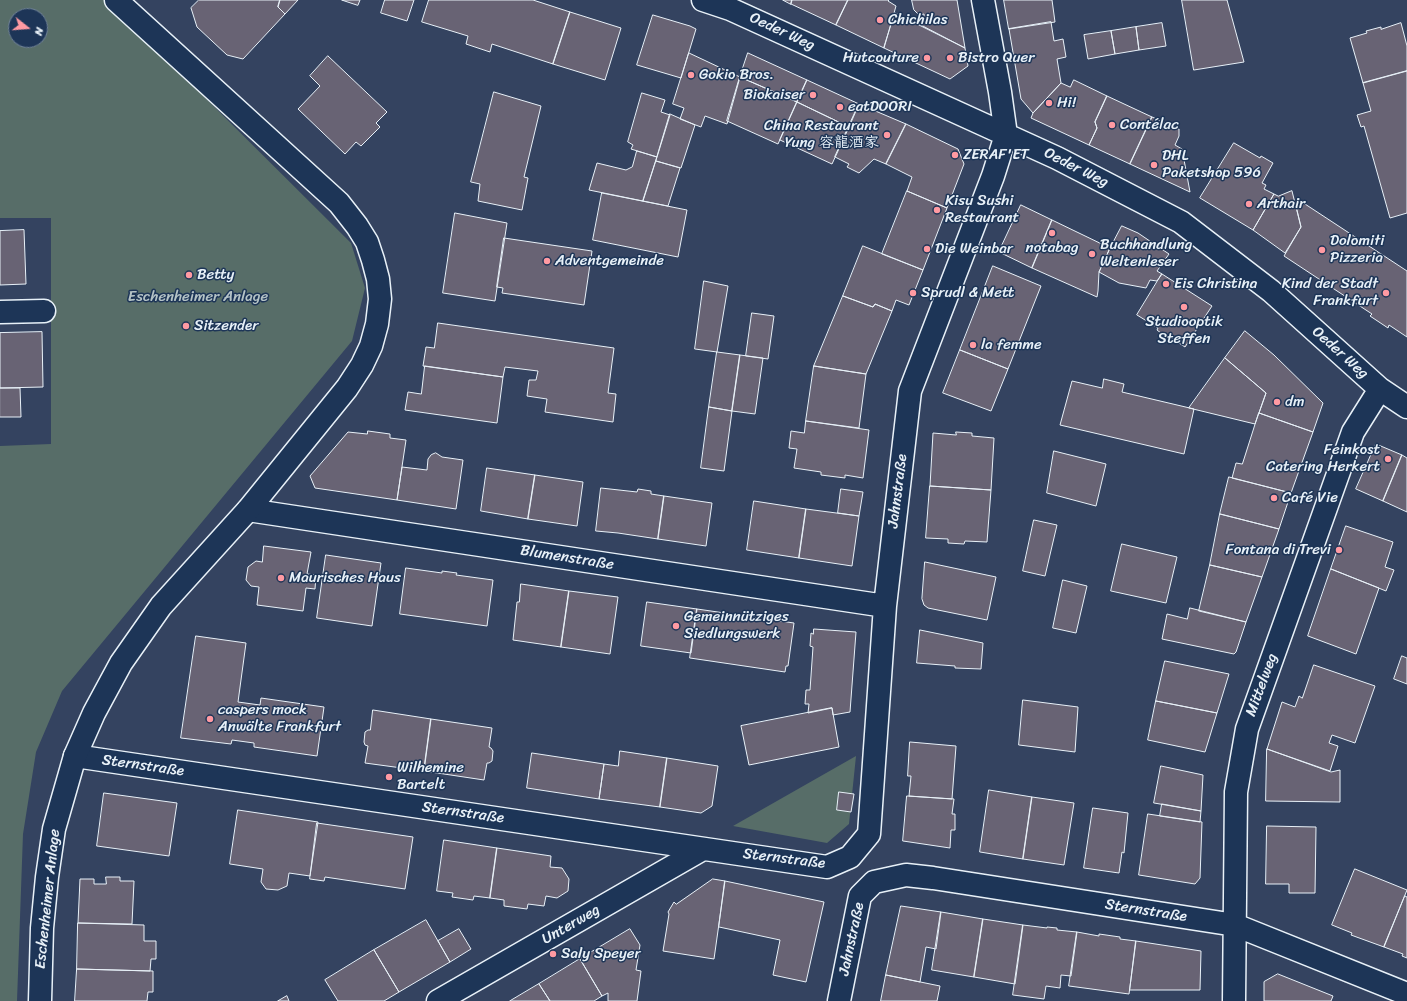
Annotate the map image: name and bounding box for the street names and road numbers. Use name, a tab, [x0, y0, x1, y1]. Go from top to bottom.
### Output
street label: Oeder Weg	[747, 9, 817, 55]
street label: Oeder Weg	[1041, 144, 1111, 192]
street label: Oeder Weg	[1308, 323, 1372, 383]
street label: Jahnstraße	[885, 453, 911, 529]
street label: Blumenstraße	[519, 542, 615, 574]
street label: Mittelweg	[1242, 651, 1282, 719]
street label: Sternstraße	[101, 751, 185, 781]
street label: Sternstraße	[421, 798, 505, 828]
street label: Eschenheimer Anlage	[32, 828, 64, 970]
street label: Sternstraße	[742, 845, 826, 873]
street label: Sternstraße	[1104, 896, 1188, 926]
street label: Unterweg	[539, 901, 603, 949]
street label: Jahnstraße	[835, 901, 869, 977]

